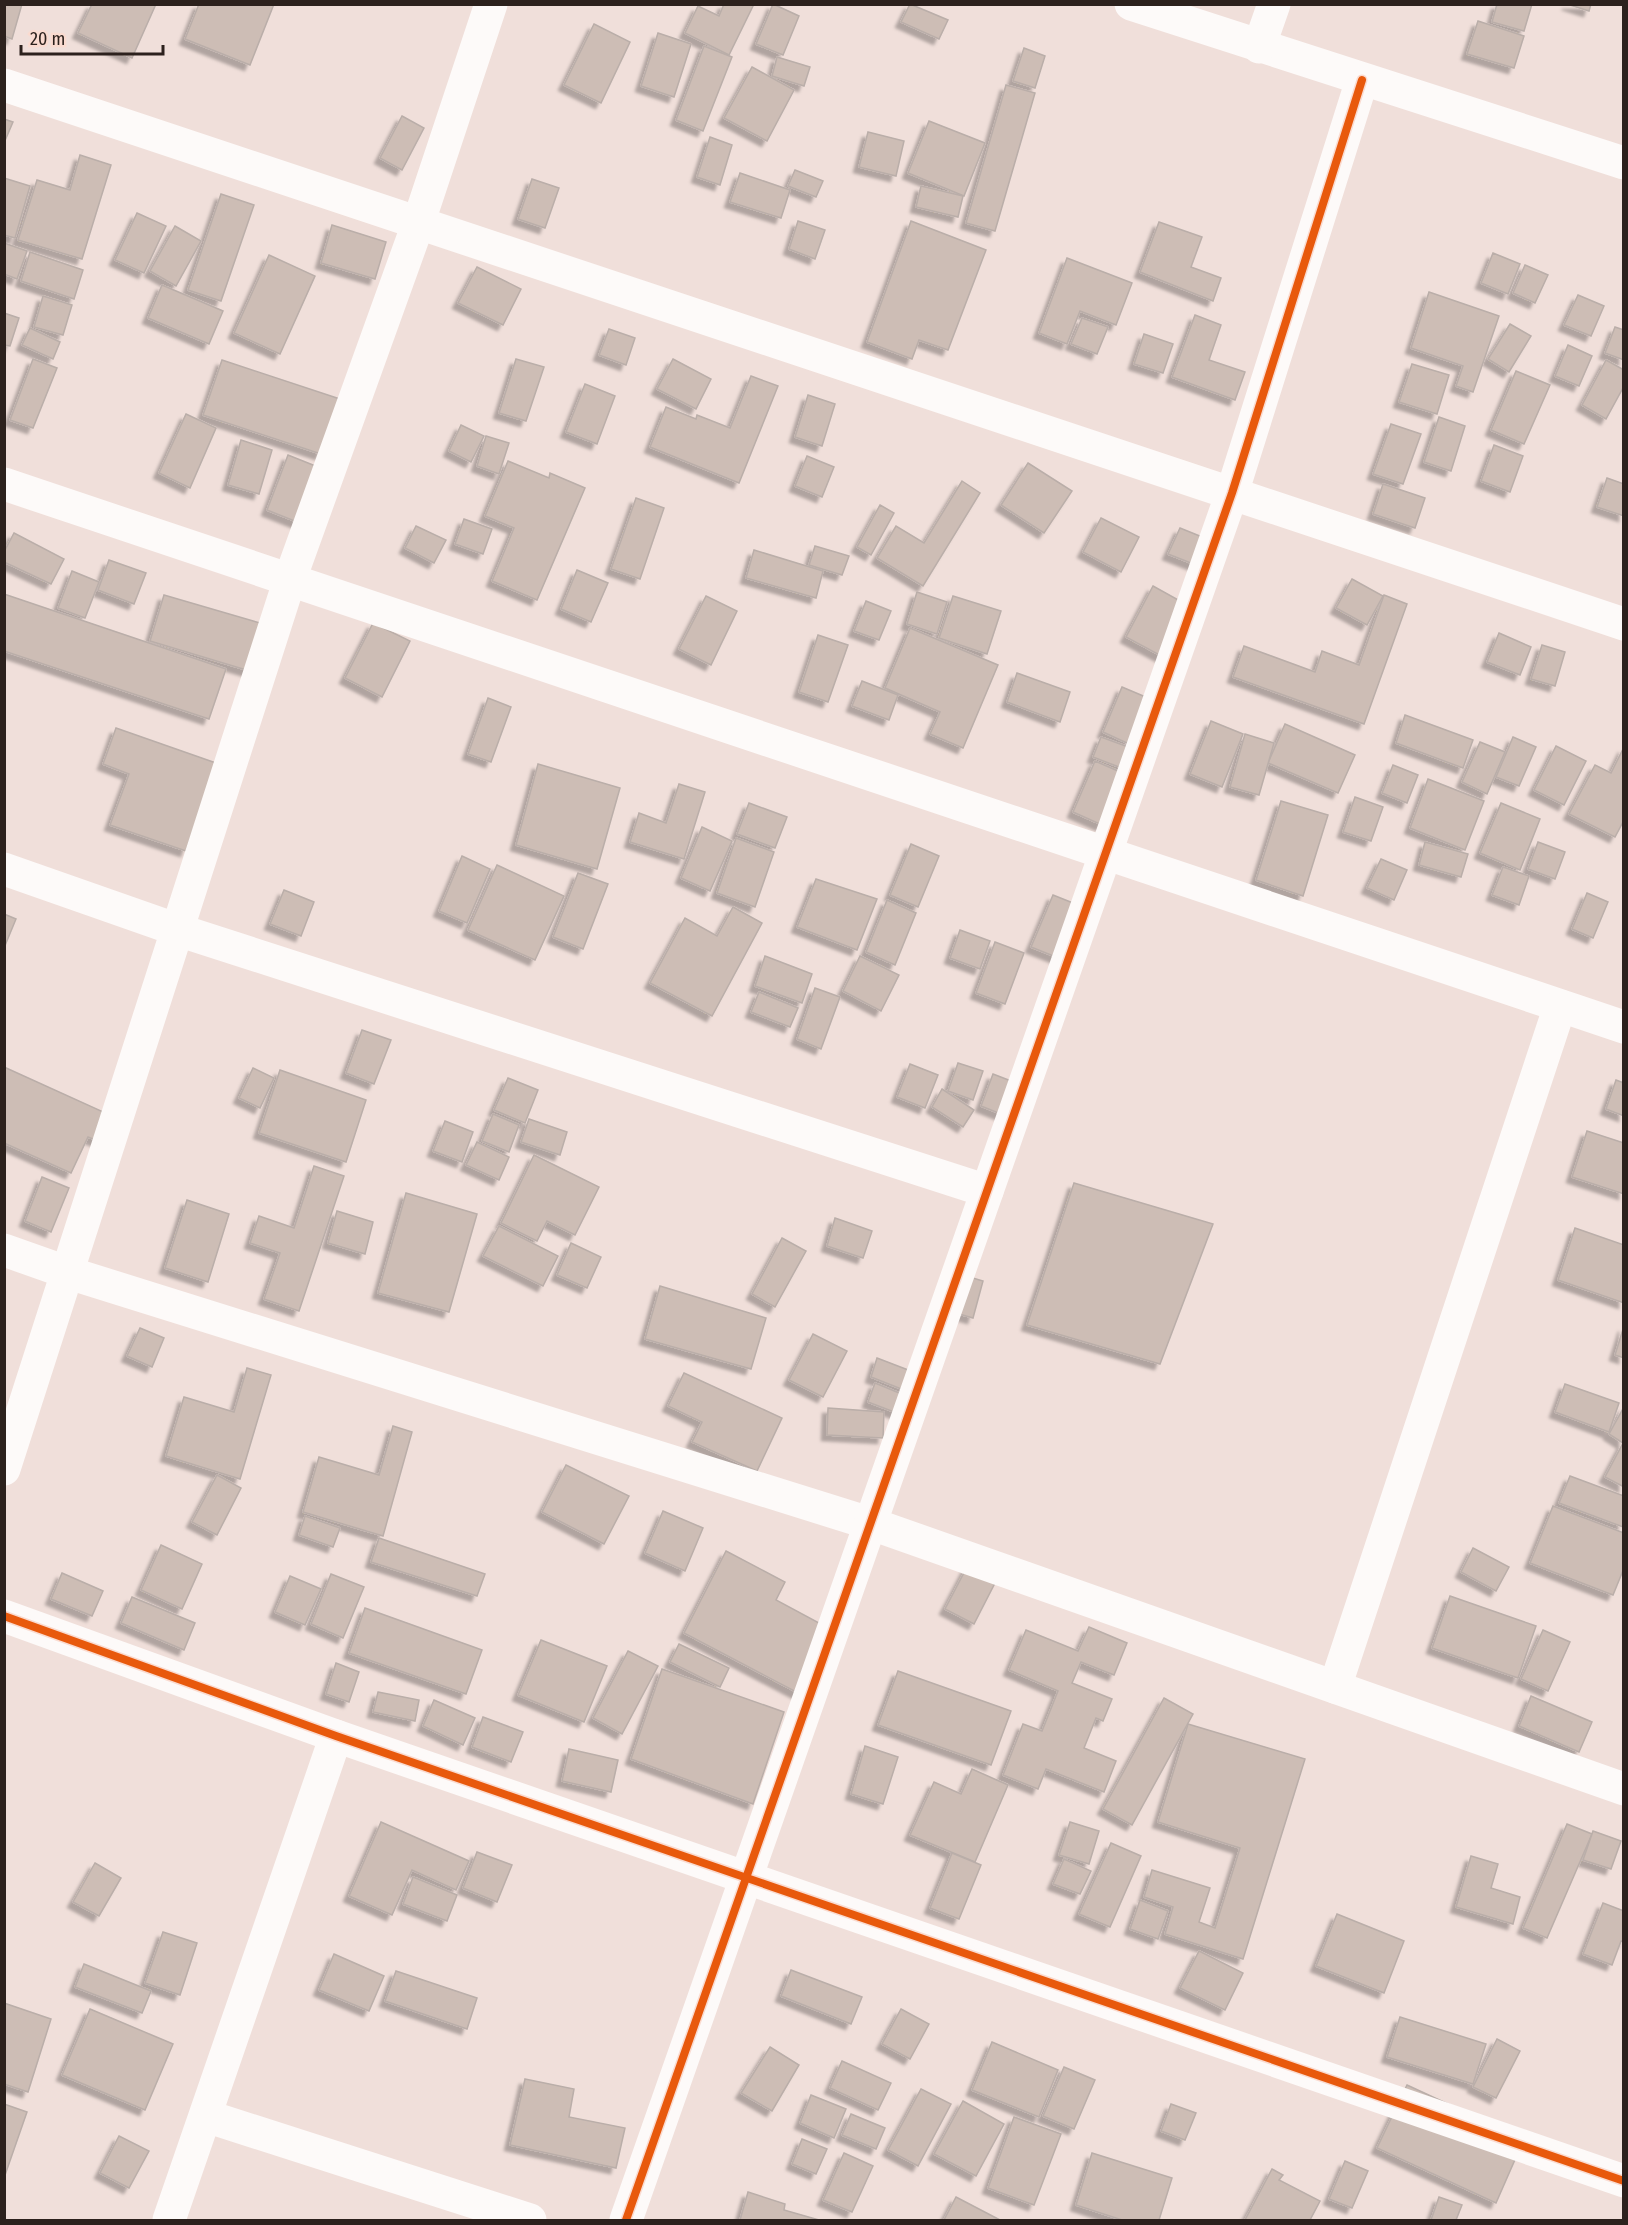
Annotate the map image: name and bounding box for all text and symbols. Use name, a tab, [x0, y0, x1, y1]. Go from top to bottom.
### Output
scale bar	[21, 18, 164, 56]
text: 20 m	[30, 28, 65, 50]

